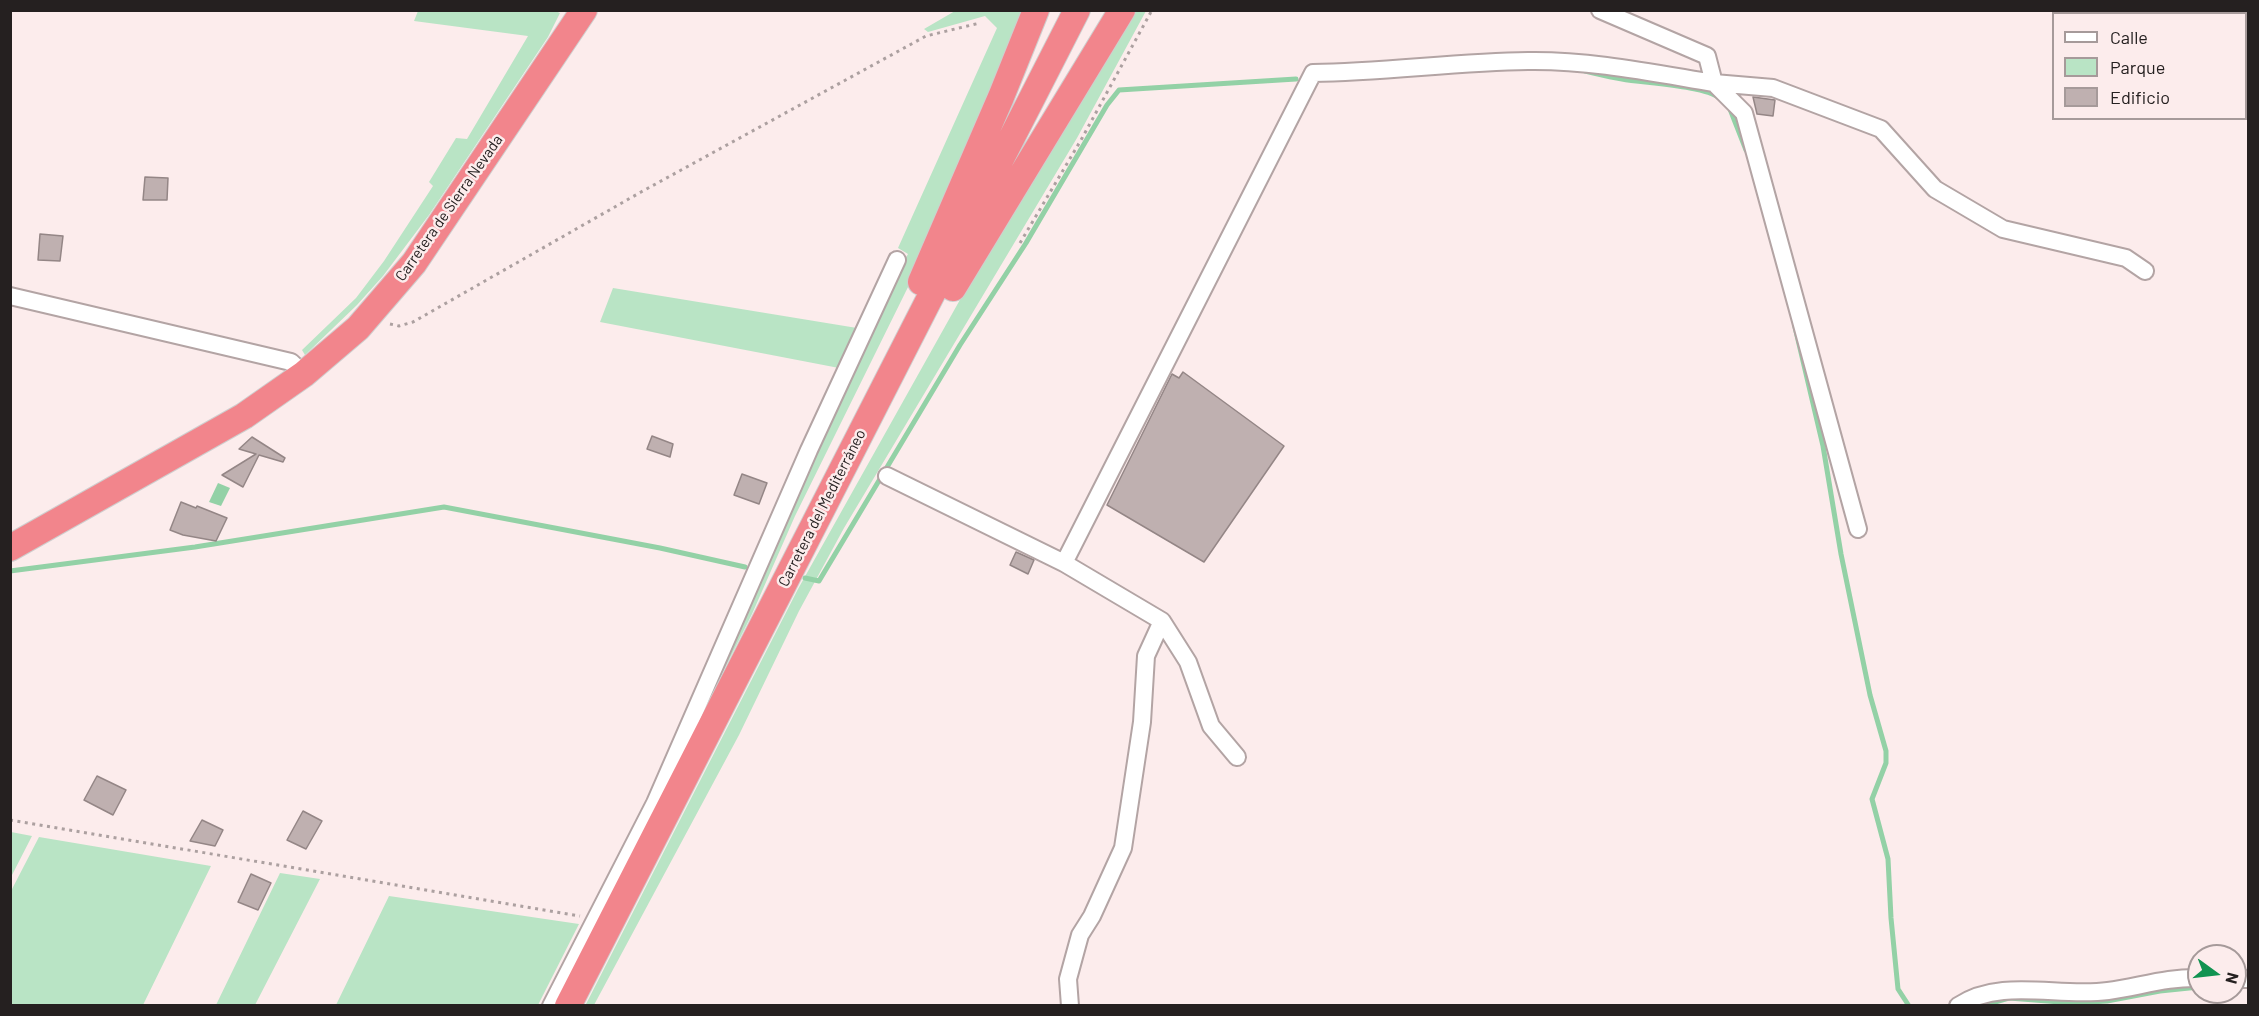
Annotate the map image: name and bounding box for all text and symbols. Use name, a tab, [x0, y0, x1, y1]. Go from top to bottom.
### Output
legend	[2052, 12, 2247, 120]
text: Calle	[2110, 26, 2148, 48]
text: Parque	[2110, 56, 2165, 78]
text: Edificio	[2110, 86, 2170, 108]
street label: Carretera de Sierra Nevada	[392, 131, 506, 285]
street label: Carretera del Mediterráneo	[774, 426, 870, 590]
north arrow	[2187, 944, 2247, 1004]
text: N	[2222, 971, 2243, 986]

